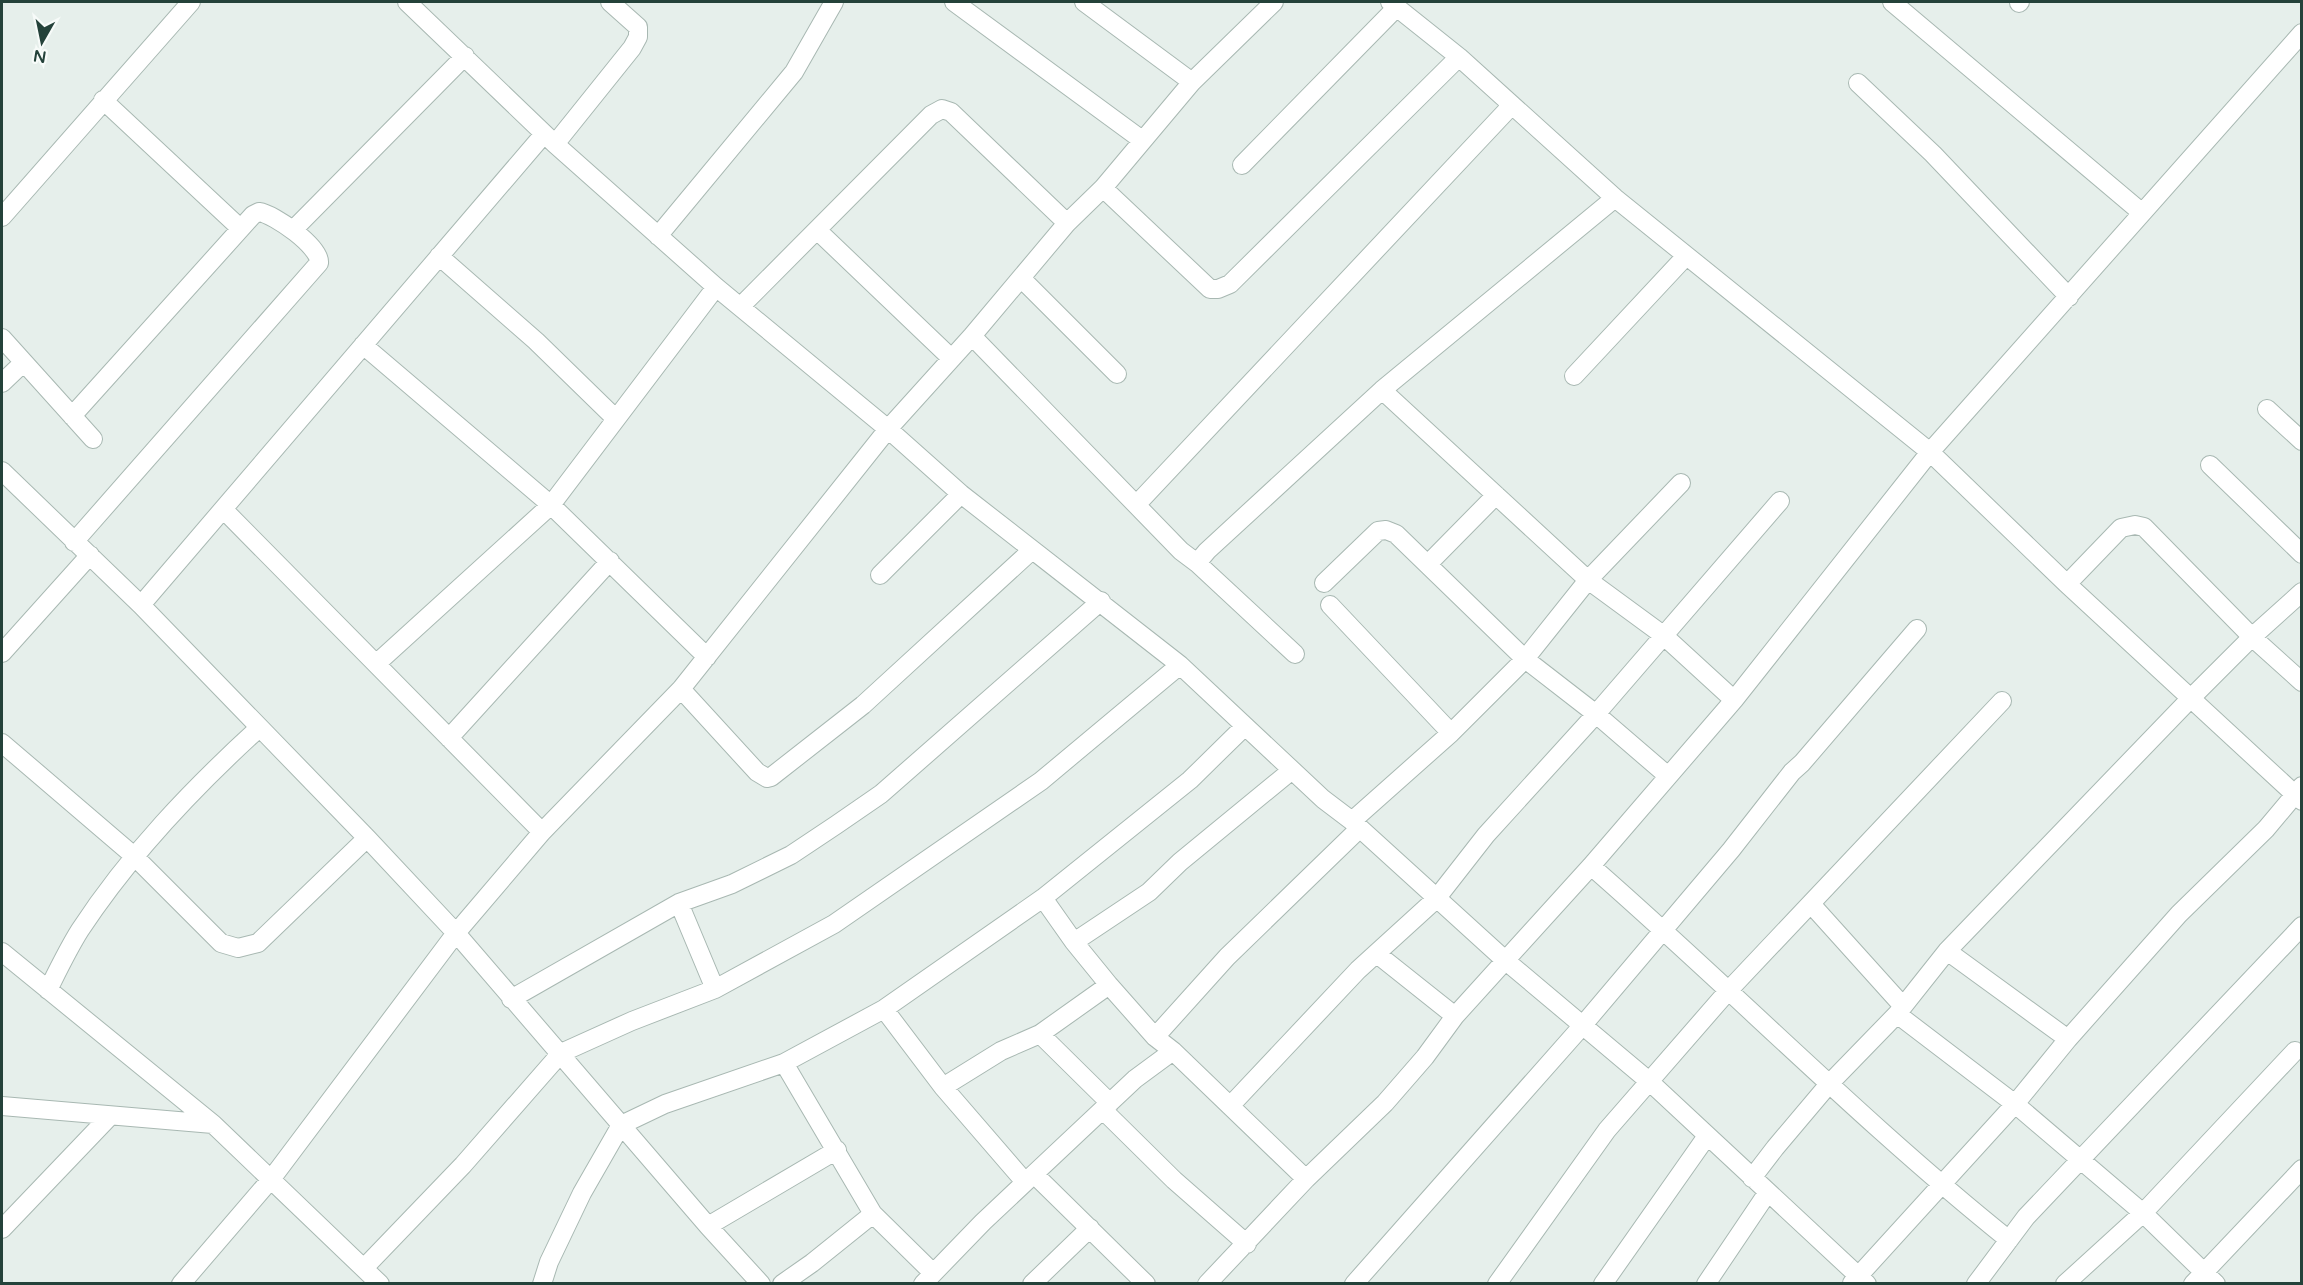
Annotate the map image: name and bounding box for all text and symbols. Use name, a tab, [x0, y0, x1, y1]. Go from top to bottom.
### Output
north arrow	[12, 12, 72, 72]
text: N	[32, 45, 48, 67]

